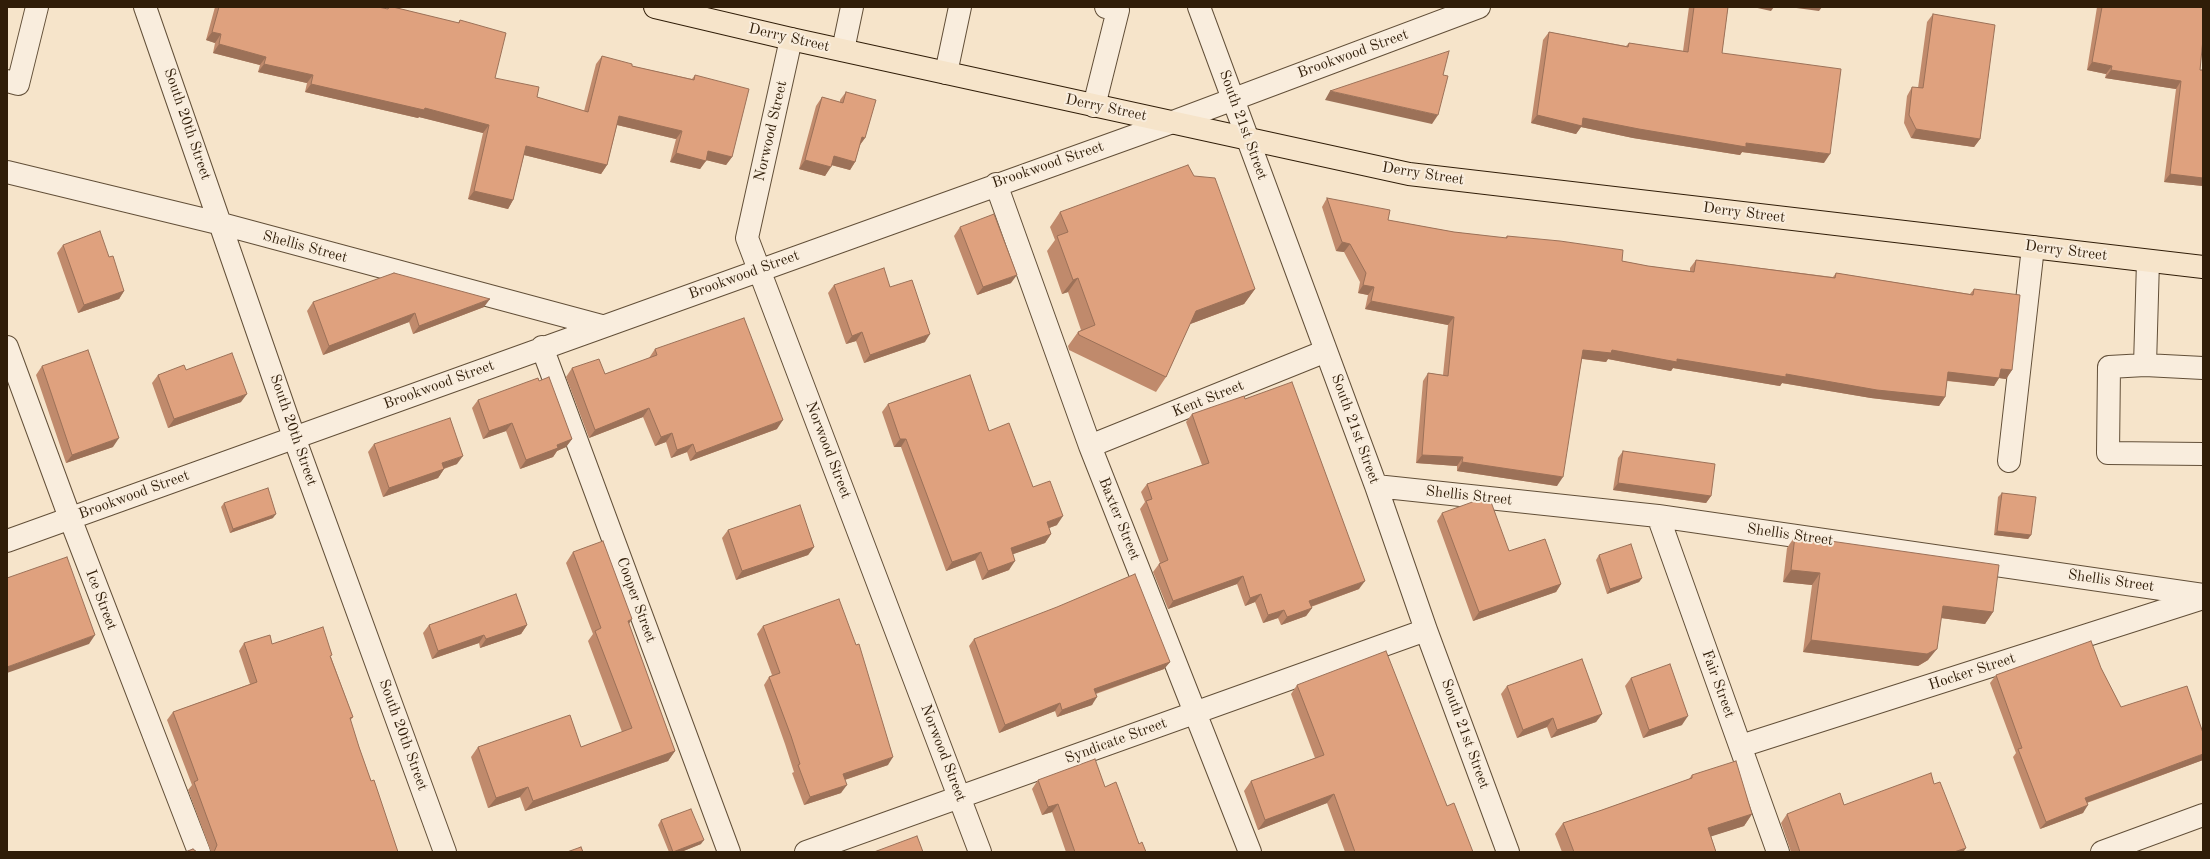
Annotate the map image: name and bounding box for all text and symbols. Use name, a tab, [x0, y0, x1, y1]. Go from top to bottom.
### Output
street label: Derry Street	[747, 20, 831, 56]
street label: Brookwood Street	[1295, 26, 1411, 82]
street label: South 20th Street	[159, 66, 215, 182]
street label: South 21st Street	[1215, 68, 1271, 182]
street label: Norwood Street	[751, 79, 791, 183]
street label: Derry Street	[1064, 91, 1148, 125]
street label: Brookwood Street	[990, 137, 1106, 193]
street label: Derry Street	[1381, 159, 1465, 189]
street label: Derry Street	[1702, 199, 1786, 227]
street label: Shellis Street	[261, 227, 349, 267]
street label: Derry Street	[2024, 237, 2108, 265]
street label: Brookwood Street	[686, 247, 802, 303]
street label: Brookwood Street	[381, 357, 497, 413]
street label: South 20th Street	[265, 372, 321, 488]
street label: South 21st Street	[1327, 372, 1383, 486]
street label: Kent Street	[1170, 377, 1246, 421]
street label: Norwood Street	[801, 399, 855, 501]
street label: Brookwood Street	[76, 467, 192, 523]
street label: Baxter Street	[1094, 475, 1144, 563]
street label: Shellis Street	[1425, 483, 1513, 509]
street label: Shellis Street	[1746, 520, 1834, 550]
street label: Cooper Street	[612, 555, 660, 645]
street label: Shellis Street	[2067, 566, 2155, 596]
street label: Ice Street	[81, 567, 121, 633]
street label: Fair Street	[1697, 648, 1739, 720]
street label: Hocker Street	[1926, 649, 2018, 695]
street label: South 20th Street	[375, 677, 431, 793]
street label: South 21st Street	[1437, 677, 1493, 791]
street label: Norwood Street	[916, 702, 970, 804]
street label: Syndicate Street	[1063, 714, 1169, 768]

